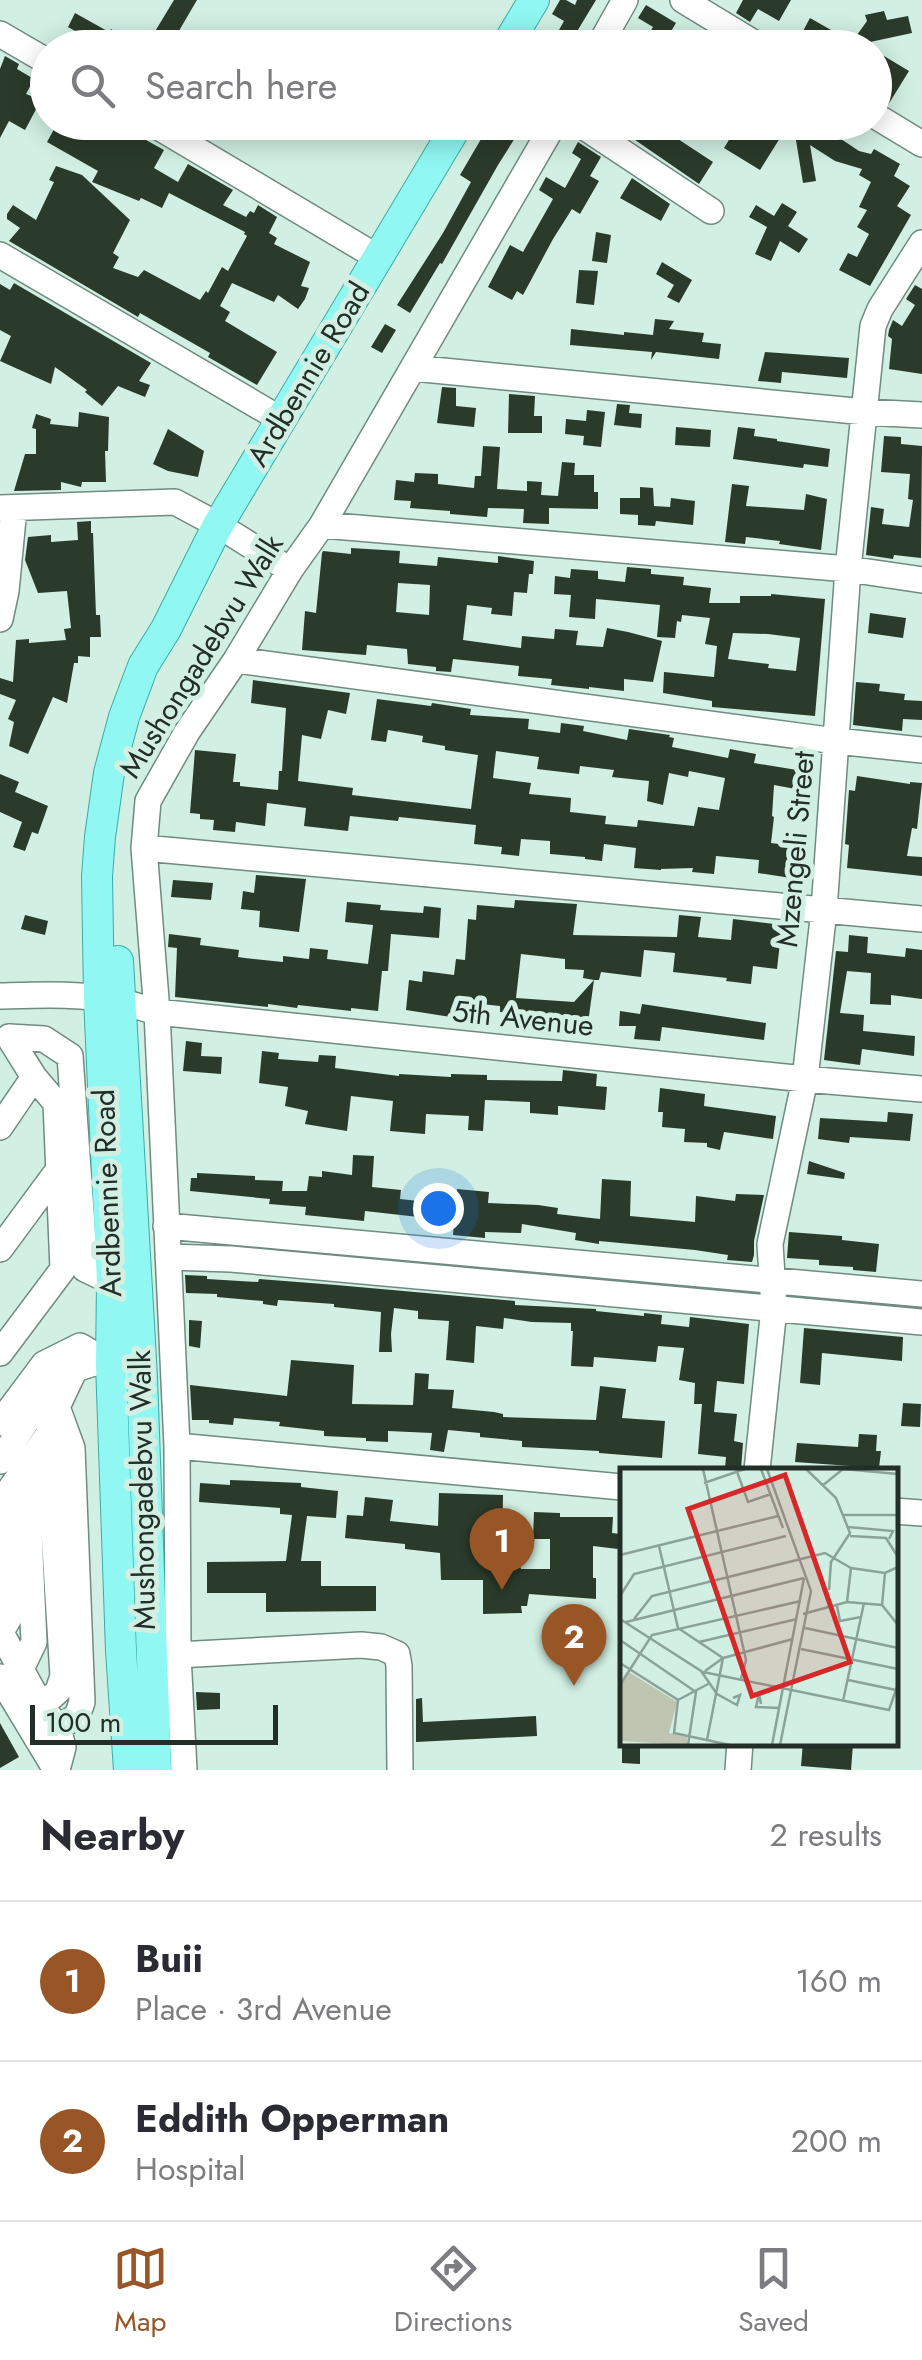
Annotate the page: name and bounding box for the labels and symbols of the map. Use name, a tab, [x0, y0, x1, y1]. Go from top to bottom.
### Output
street label: Ardbennie Road	[236, 274, 380, 474]
street label: Mushongadebvu Walk	[109, 525, 294, 786]
street label: Mzengeli Street	[765, 748, 825, 949]
street label: 5th Avenue	[450, 989, 596, 1047]
street label: Ardbennie Road	[82, 1088, 132, 1298]
your location	[413, 1183, 464, 1234]
street label: Mushongadebvu Walk	[118, 1349, 166, 1630]
inset map	[620, 1468, 897, 1745]
pin: 1	[470, 1508, 534, 1590]
pin: 2	[542, 1604, 606, 1686]
scale bar	[30, 1700, 278, 1744]

